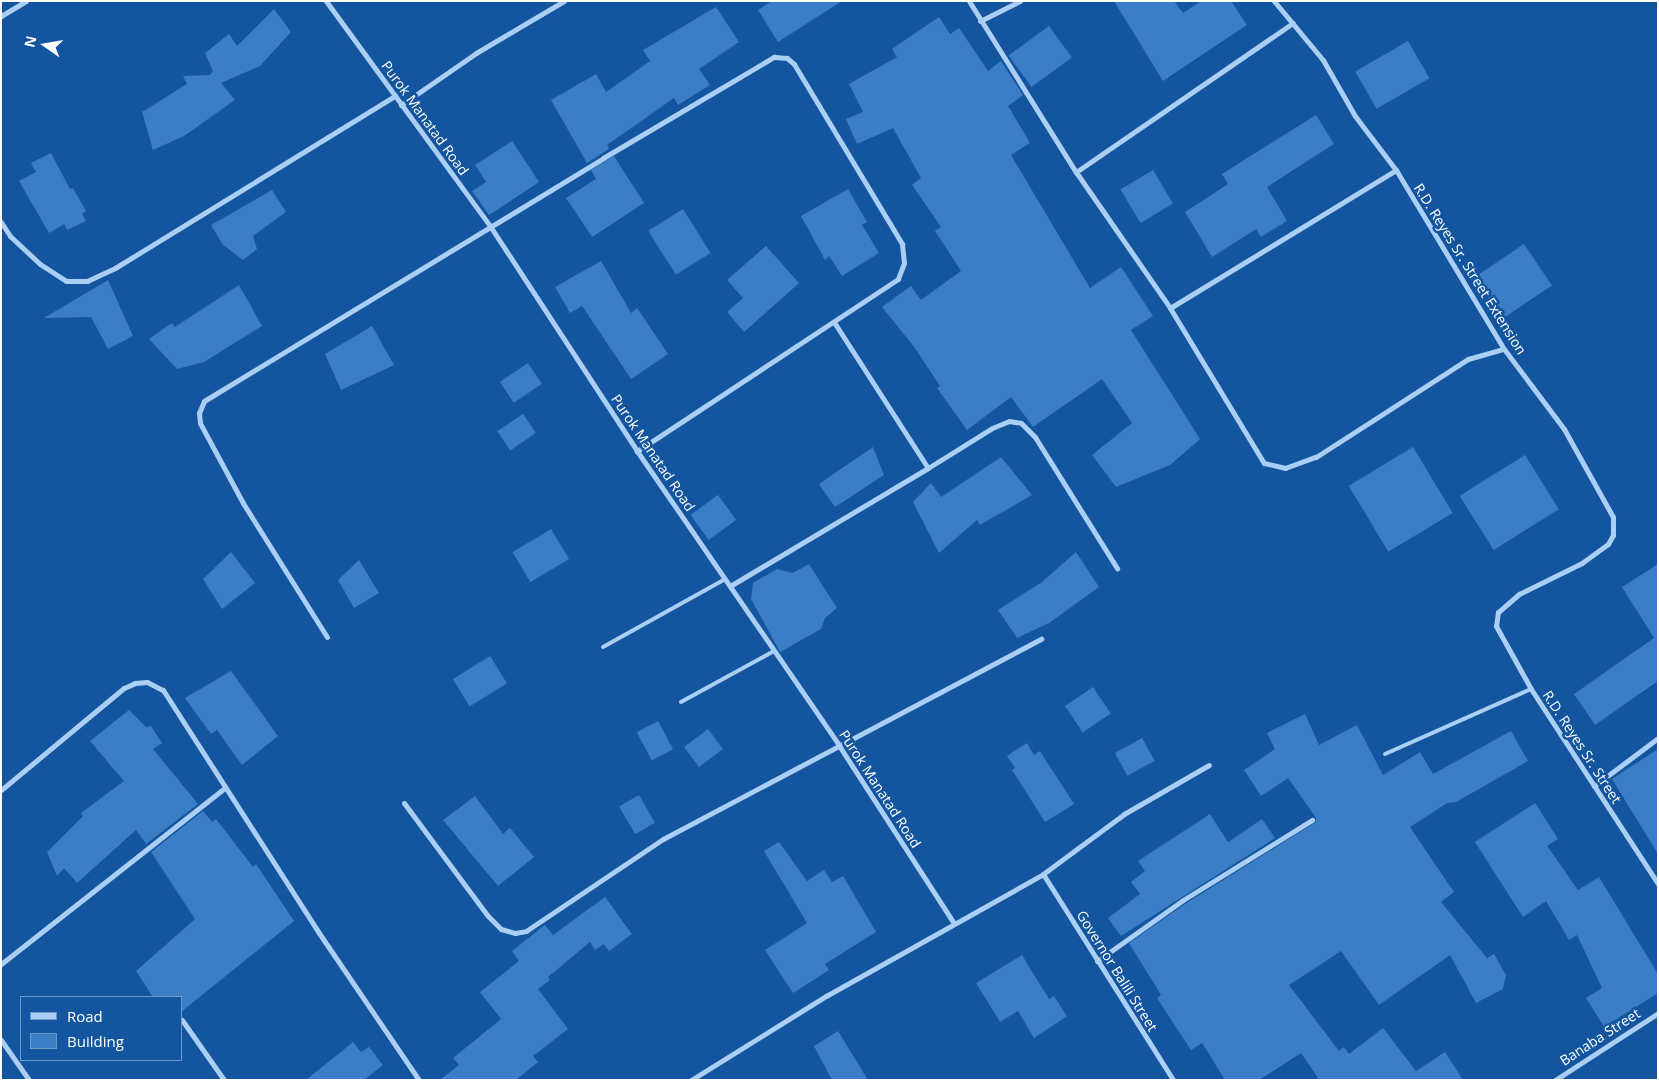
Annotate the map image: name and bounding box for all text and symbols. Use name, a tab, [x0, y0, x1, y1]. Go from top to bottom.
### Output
north arrow	[20, 20, 70, 70]
text: N	[19, 34, 40, 49]
street label: Purok Manatad Road	[378, 58, 472, 178]
street label: R.D. Reyes Sr. Street Extension	[1410, 180, 1530, 358]
street label: Purok Manatad Road	[608, 391, 698, 515]
street label: R.D. Reyes Sr. Street	[1539, 687, 1625, 807]
street label: Purok Manatad Road	[836, 727, 924, 851]
street label: Governor Balili Street	[1073, 908, 1161, 1034]
legend	[20, 996, 182, 1061]
street label: Banaba Street	[1557, 1005, 1643, 1069]
text: Road	[67, 1006, 103, 1026]
text: Building	[67, 1031, 124, 1051]

